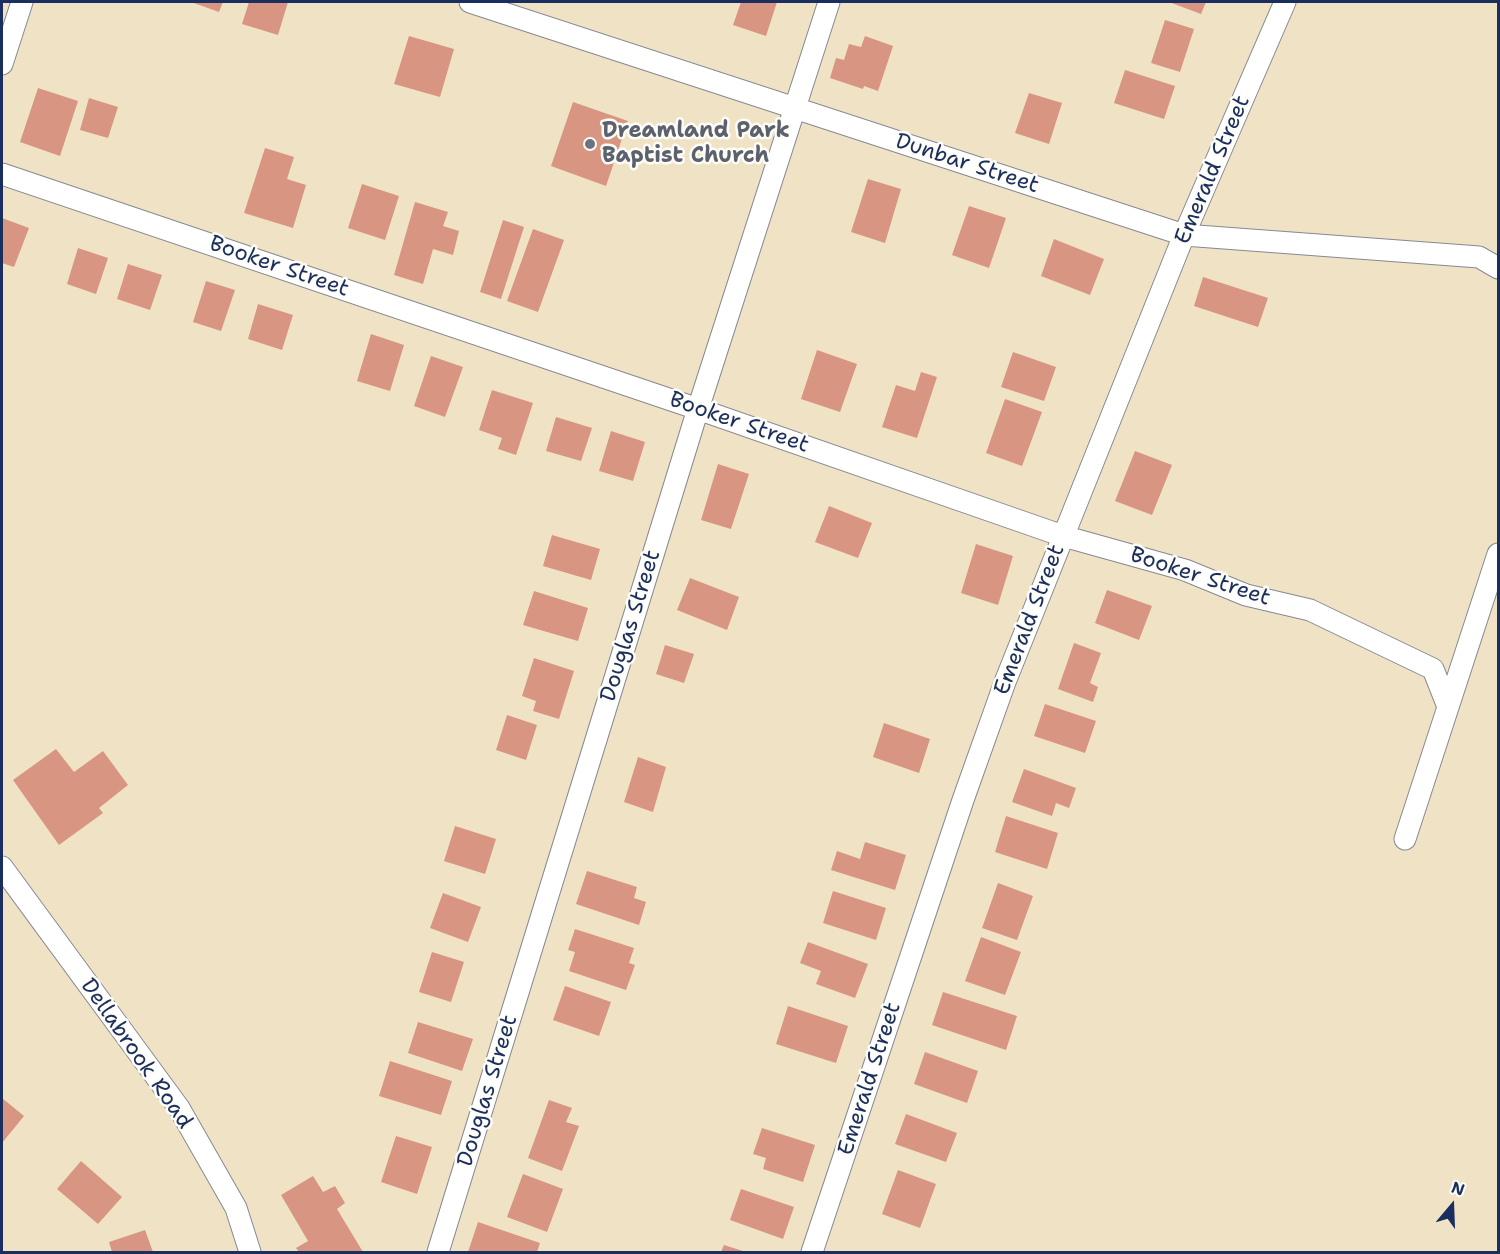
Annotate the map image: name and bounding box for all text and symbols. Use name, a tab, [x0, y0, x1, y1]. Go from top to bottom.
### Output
street label: Emerald Street	[1170, 92, 1256, 248]
place label: Dreamland Park Baptist Church	[602, 118, 790, 170]
street label: Dunbar Street	[892, 128, 1042, 200]
marker: Dreamland Park Baptist Church	[583, 137, 597, 151]
street label: Booker Street	[206, 231, 352, 303]
street label: Booker Street	[666, 387, 812, 459]
street label: Emerald Street	[989, 541, 1071, 699]
street label: Booker Street	[1127, 542, 1273, 612]
street label: Douglas Street	[595, 547, 667, 705]
street label: Dellabrook Road	[74, 974, 198, 1134]
street label: Emerald Street	[833, 999, 907, 1159]
street label: Douglas Street	[452, 1012, 524, 1170]
north arrow	[1422, 1176, 1482, 1236]
text: N	[1449, 1177, 1467, 1201]

